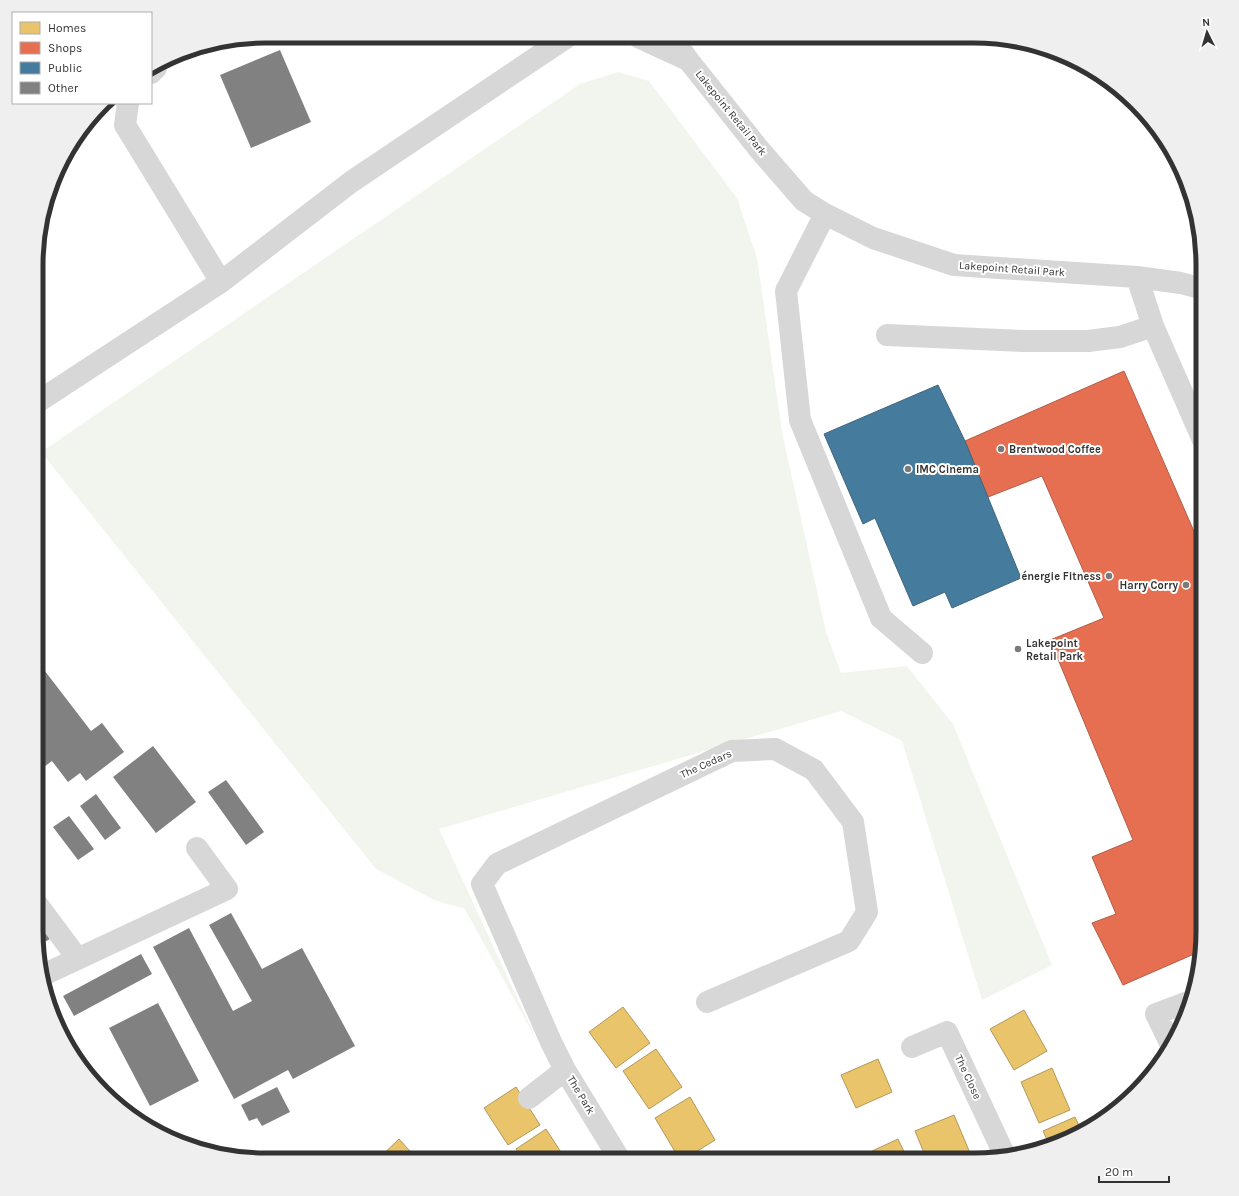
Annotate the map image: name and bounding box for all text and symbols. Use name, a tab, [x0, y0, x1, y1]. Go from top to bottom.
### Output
legend	[12, 12, 152, 104]
north arrow	[1187, 12, 1227, 52]
text: N	[1202, 16, 1211, 29]
text: Homes	[48, 21, 86, 35]
text: Shops	[48, 41, 82, 55]
text: Public	[48, 61, 82, 75]
street label: Lakepoint Retail Park	[693, 68, 769, 158]
text: Other	[48, 81, 79, 95]
street label: Lakepoint Retail Park	[959, 259, 1065, 279]
place label: Brentwood Coffee	[1009, 443, 1101, 456]
marker: Brentwood Coffee	[996, 444, 1006, 454]
place label: IMC Cinema	[916, 463, 979, 476]
marker: IMC Cinema	[903, 464, 913, 474]
place label: énergie Fitness	[1021, 570, 1101, 583]
marker: énergie Fitness	[1104, 571, 1114, 581]
place label: Harry Corry	[1119, 579, 1178, 592]
marker: Harry Corry	[1181, 580, 1191, 590]
place label: Lakepoint Retail Park	[1026, 637, 1084, 663]
marker: Lakepoint Retail Park	[1013, 644, 1023, 654]
street label: The Cedars	[678, 747, 734, 781]
street label: The Close	[952, 1053, 984, 1102]
street label: The Park	[564, 1073, 598, 1117]
scale bar	[1099, 1158, 1169, 1184]
text: 20 m	[1105, 1165, 1133, 1179]

